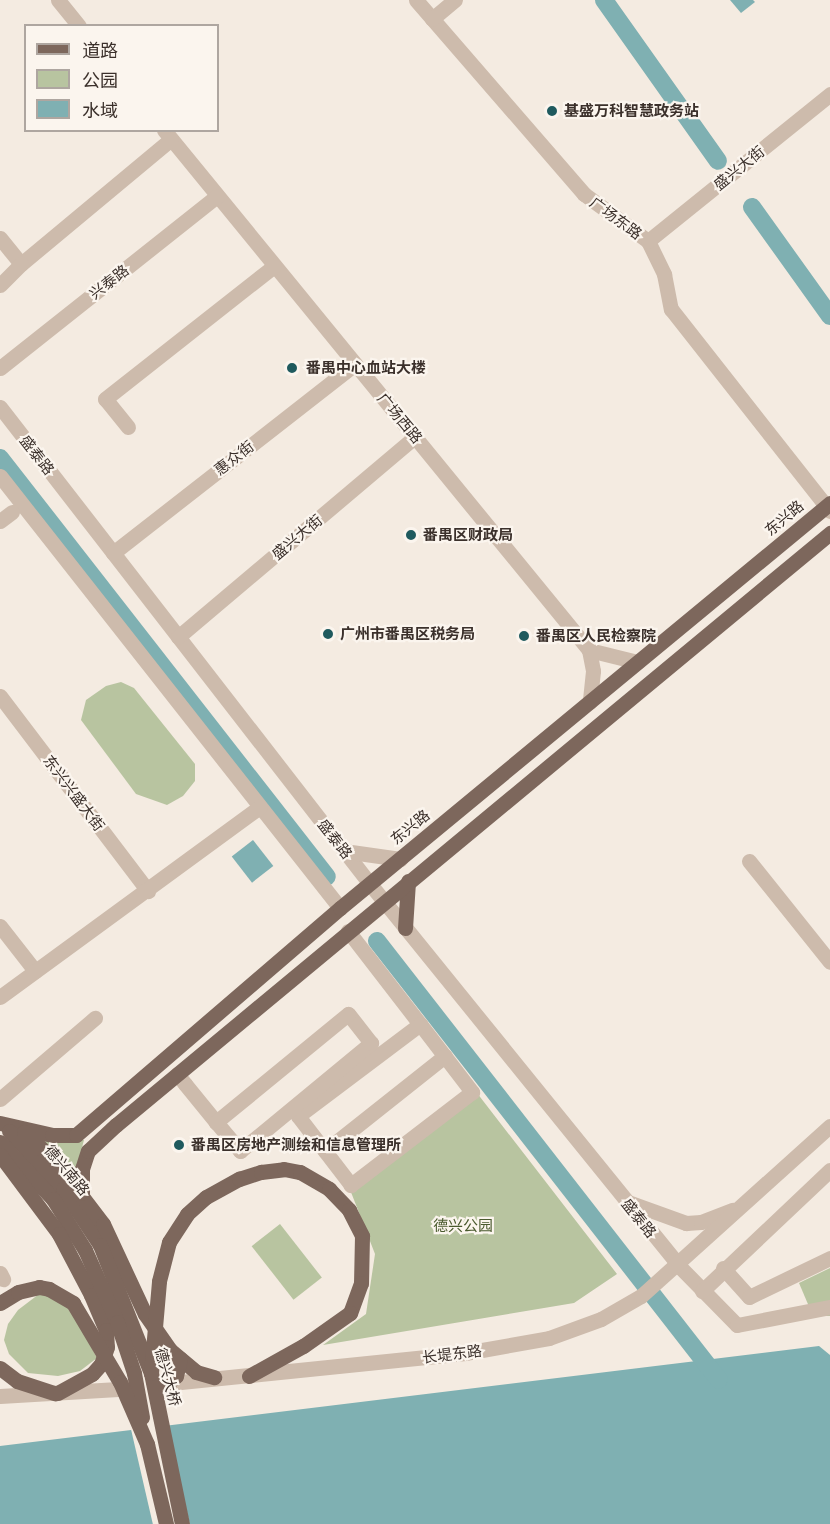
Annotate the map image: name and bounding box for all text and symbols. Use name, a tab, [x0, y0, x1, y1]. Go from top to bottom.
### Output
legend	[24, 24, 219, 132]
text: 道路	[82, 38, 118, 63]
text: 公园	[82, 68, 118, 93]
text: 水域	[82, 98, 118, 123]
place label: 基盛万科智慧政务站	[564, 102, 699, 120]
marker: 基盛万科智慧政务站	[545, 104, 559, 118]
street label: 盛兴大街	[710, 142, 768, 194]
street label: 广场东路	[586, 193, 646, 243]
street label: 兴泰路	[86, 261, 132, 303]
marker: 番禺中心血站大楼	[283, 359, 301, 377]
place label: 番禺中心血站大楼	[306, 359, 426, 377]
street label: 广场西路	[374, 389, 426, 447]
street label: 盛泰路	[16, 432, 58, 478]
street label: 惠众街	[211, 437, 257, 479]
street label: 东兴路	[761, 497, 807, 539]
street label: 盛兴大街	[268, 511, 326, 563]
place label: 番禺区财政局	[423, 526, 513, 544]
marker: 番禺区财政局	[404, 528, 418, 542]
place label: 广州市番禺区税务局	[340, 625, 475, 643]
marker: 广州市番禺区税务局	[321, 627, 335, 641]
place label: 番禺区人民检察院	[536, 627, 656, 645]
marker: 番禺区人民检察院	[517, 629, 531, 643]
street label: 东兴兴盛大街	[40, 752, 108, 834]
street label: 东兴路	[387, 806, 433, 848]
street label: 盛泰路	[314, 816, 356, 862]
place label: 番禺区房地产测绘和信息管理所	[191, 1136, 401, 1154]
marker: 番禺区房地产测绘和信息管理所	[172, 1138, 186, 1152]
street label: 德兴南路	[41, 1141, 93, 1199]
street label: 盛泰路	[618, 1195, 660, 1241]
park label: 德兴公园	[433, 1217, 493, 1235]
street label: 长堤东路	[421, 1341, 483, 1367]
street label: 德兴大桥	[152, 1346, 184, 1408]

